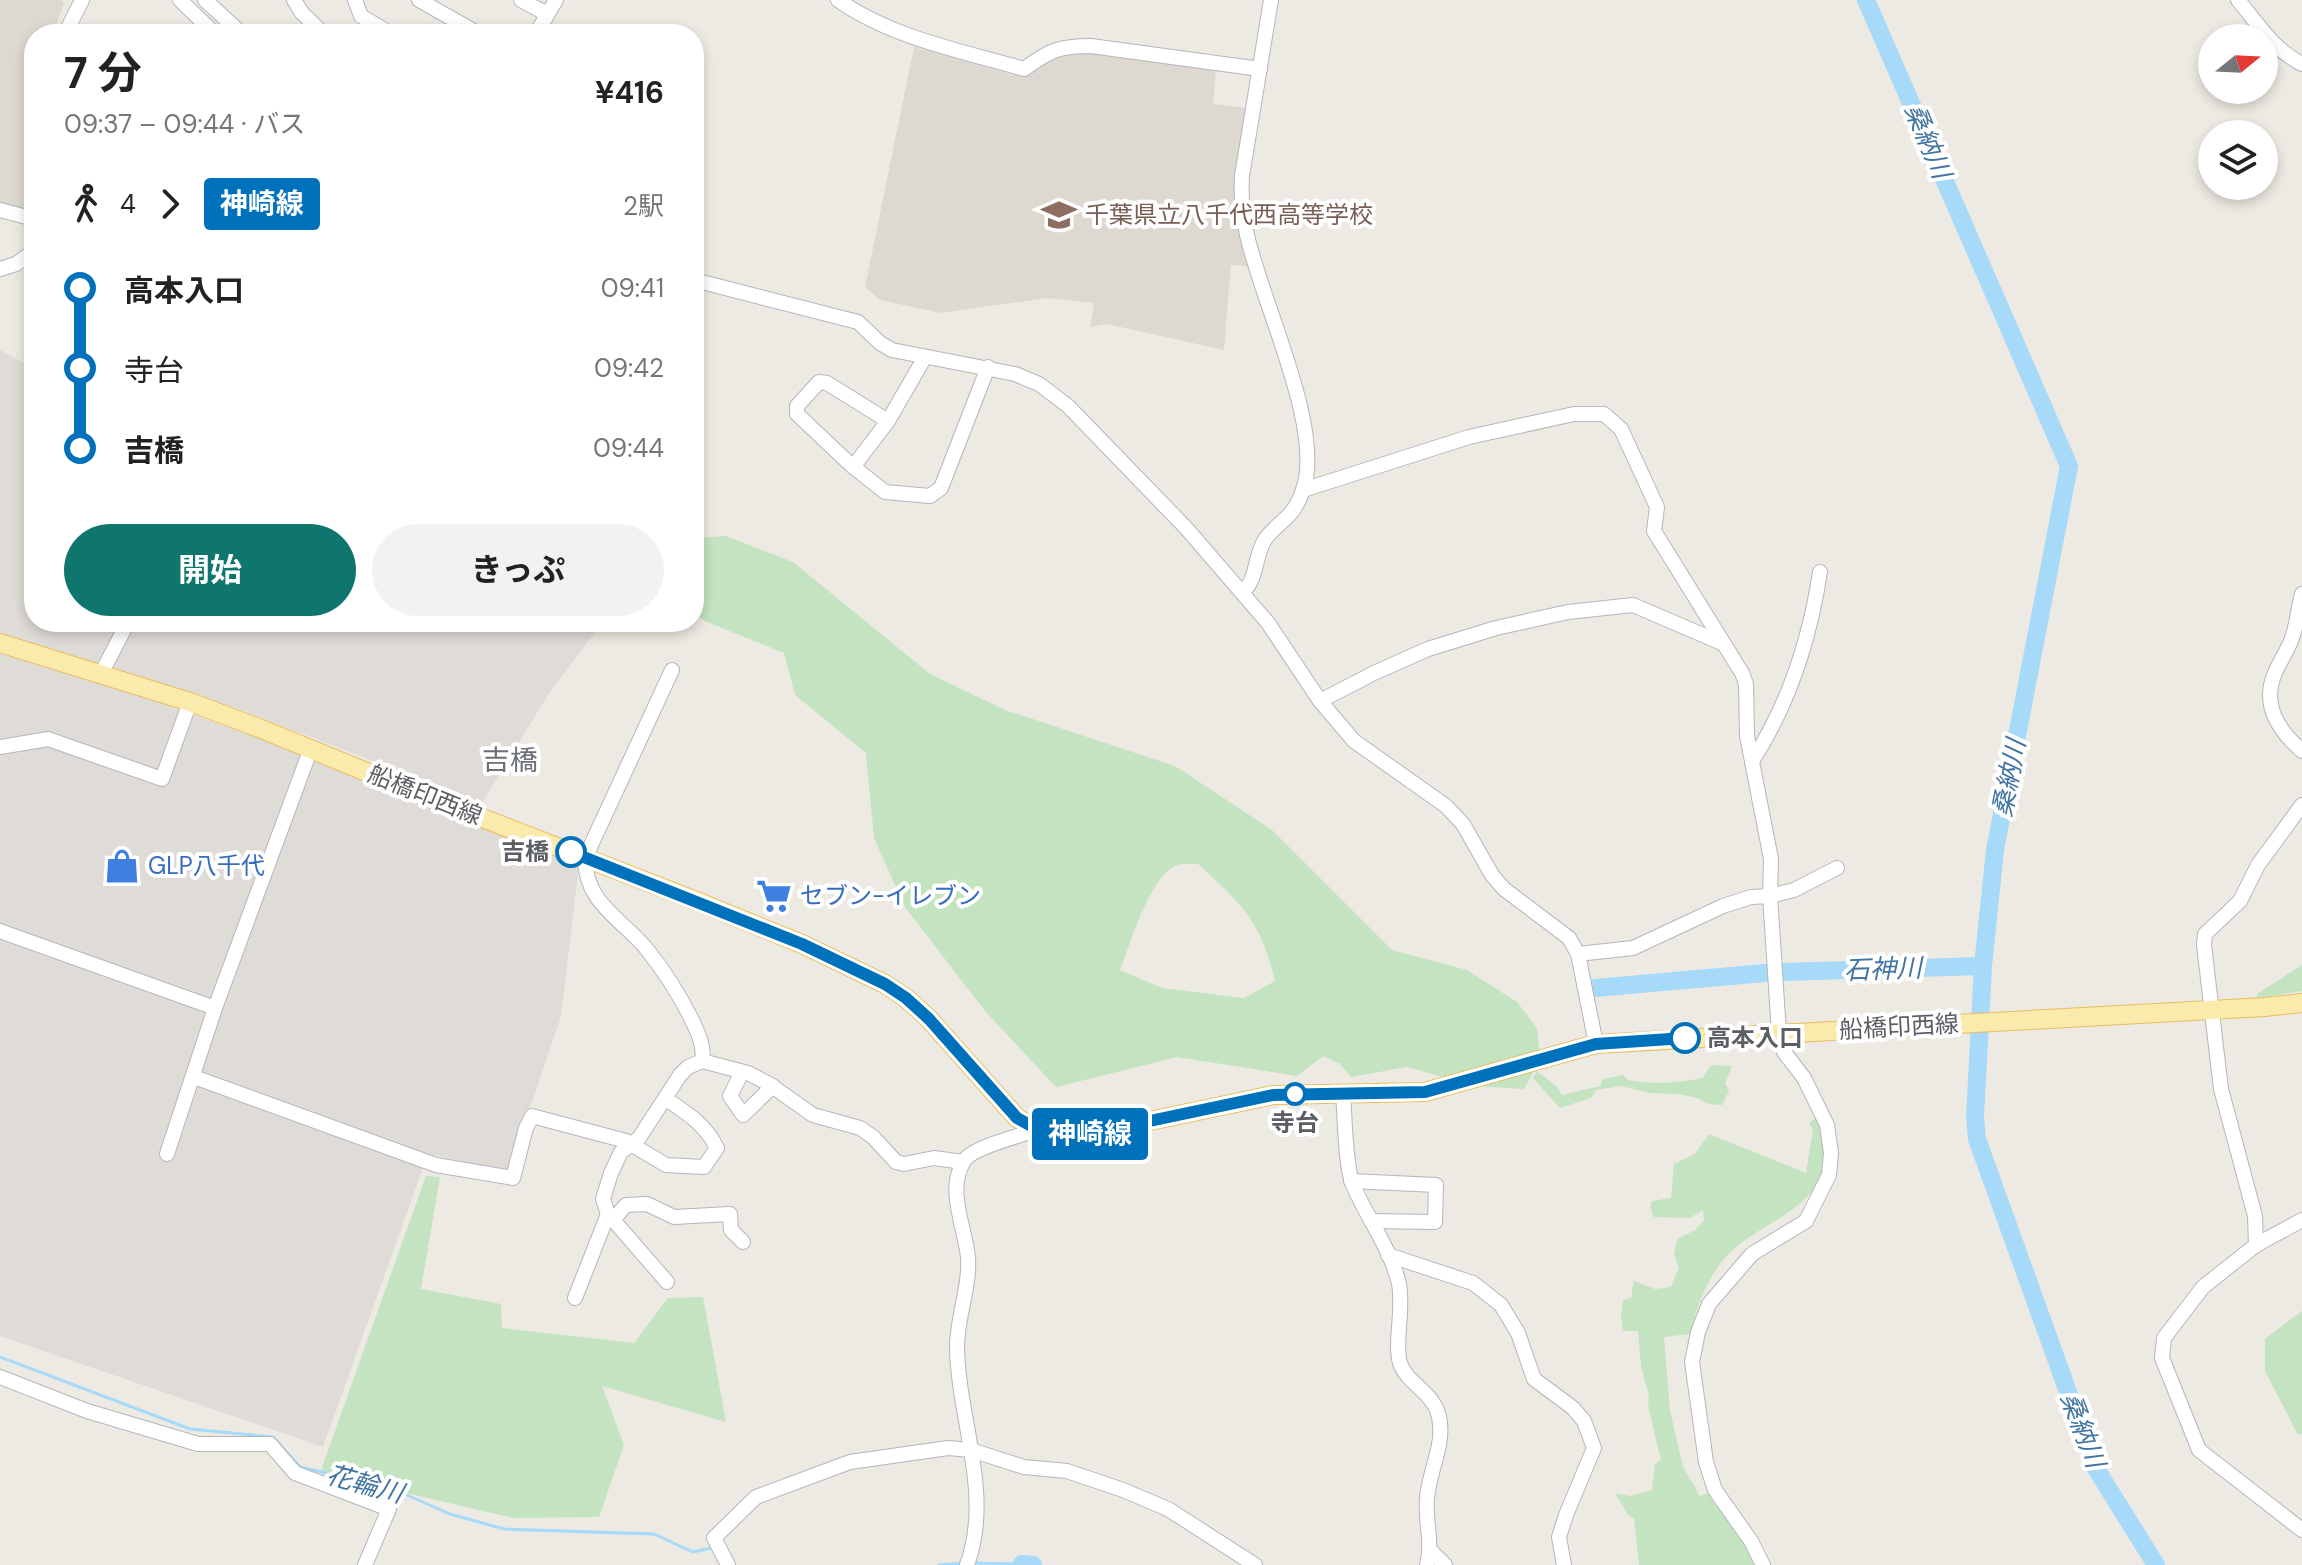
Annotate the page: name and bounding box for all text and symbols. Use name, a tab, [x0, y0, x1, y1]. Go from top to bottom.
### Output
north arrow	[2198, 24, 2278, 104]
map controls	[2198, 24, 2278, 200]
text: 7 分	[64, 44, 142, 102]
text: ¥416	[595, 73, 664, 112]
water label: 桑納川	[1897, 98, 1960, 186]
text: 09:37 – 09:44 · バス	[64, 107, 305, 141]
button: layers	[2198, 120, 2278, 200]
icon: walk	[64, 182, 108, 226]
icon: forward	[148, 182, 192, 226]
text: 神崎線	[220, 185, 304, 222]
text: 4	[120, 187, 136, 221]
text: 2駅	[623, 189, 664, 223]
school or university icon: 千葉県立八千代西高等学校	[1040, 196, 1078, 234]
place label: 千葉県立八千代西高等学校	[1085, 199, 1373, 230]
text: 高本入口	[124, 271, 244, 310]
text: 09:41	[601, 271, 664, 305]
text: 寺台	[124, 351, 184, 390]
text: 09:42	[594, 351, 664, 385]
text: 吉橋	[124, 431, 184, 470]
text: 09:44	[593, 431, 664, 465]
button: 開始	[64, 524, 356, 616]
button: きっぷ	[372, 524, 664, 616]
water label: 桑納川	[1985, 734, 2034, 820]
district label: 吉橋	[482, 742, 538, 779]
street label: 船橋印西線	[364, 758, 487, 831]
place label: 吉橋	[501, 836, 549, 867]
marker: 吉橋	[556, 837, 586, 867]
shop icon: GLP八千代	[103, 847, 141, 885]
place label: GLP八千代	[148, 850, 265, 881]
supermarket icon: セブン-イレブン	[755, 877, 793, 915]
place label: セブン-イレブン	[800, 880, 981, 911]
water label: 石神川	[1843, 951, 1926, 987]
street label: 船橋印西線	[1838, 1008, 1960, 1045]
place label: 高本入口	[1707, 1022, 1803, 1053]
marker: 高本入口	[1670, 1023, 1700, 1053]
marker: 寺台	[1284, 1083, 1306, 1105]
place label: 寺台	[1271, 1107, 1319, 1138]
line badge: 神崎線	[1044, 1108, 1136, 1160]
text: 神崎線	[1048, 1115, 1132, 1152]
water label: 桑納川	[2053, 1387, 2114, 1475]
water label: 花輪川	[323, 1457, 410, 1511]

